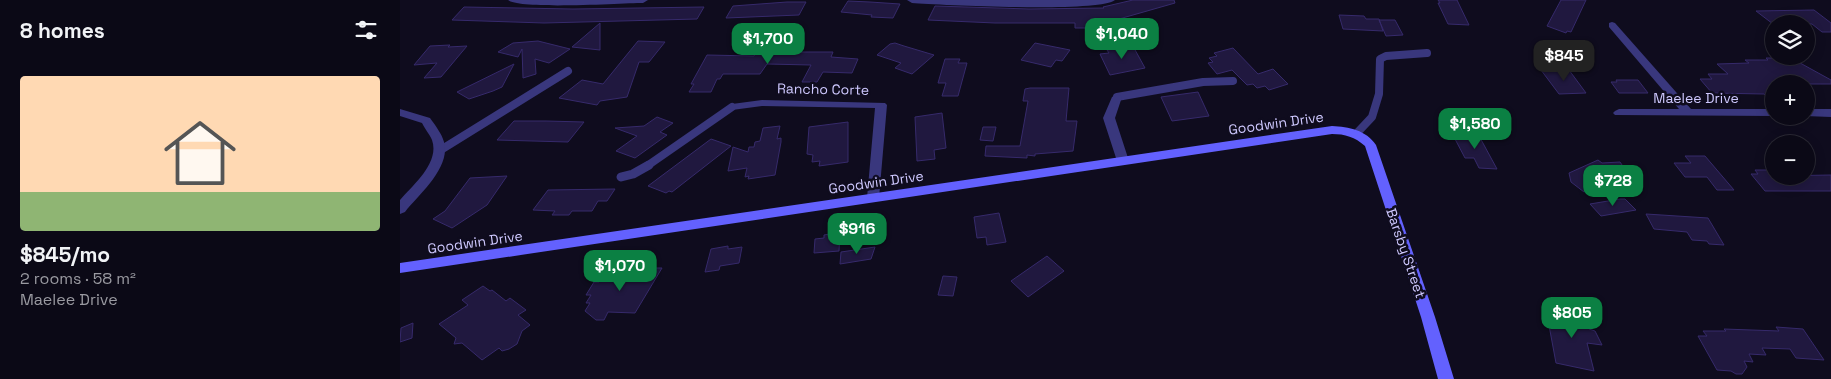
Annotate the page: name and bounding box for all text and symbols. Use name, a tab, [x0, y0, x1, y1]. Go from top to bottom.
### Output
map controls	[1765, 15, 1815, 185]
button: layers	[1765, 15, 1815, 65]
icon: filters	[352, 16, 380, 44]
text: 8 homes	[20, 17, 105, 44]
pin: $1,040	[1081, 18, 1163, 60]
pin: $1,700	[727, 22, 809, 65]
text: $1,040	[1096, 23, 1148, 44]
text: $1,700	[743, 28, 793, 49]
pin: $845	[1534, 39, 1594, 82]
text: $845	[1544, 45, 1584, 66]
button: +	[1765, 75, 1815, 125]
street label: Rancho Corte	[777, 79, 869, 99]
street label: Maelee Drive	[1653, 89, 1739, 107]
street label: Goodwin Drive	[1227, 107, 1325, 139]
icon: home	[155, 108, 245, 198]
pin: $1,580	[1434, 108, 1516, 150]
text: $1,580	[1449, 113, 1501, 134]
button: −	[1765, 135, 1815, 185]
pin: $728	[1583, 164, 1643, 207]
street label: Goodwin Drive	[827, 166, 925, 198]
text: $728	[1594, 170, 1632, 191]
street label: Barsby Street	[1382, 206, 1430, 300]
pin: $916	[827, 212, 887, 255]
text: $916	[839, 218, 875, 239]
street label: Goodwin Drive	[426, 226, 524, 258]
text: $845/mo	[20, 241, 110, 268]
pin: $1,070	[579, 250, 661, 292]
text: $1,070	[595, 255, 645, 276]
text: 2 rooms · 58 m²	[20, 268, 136, 289]
text: Maelee Drive	[20, 289, 118, 310]
pin: $805	[1542, 296, 1602, 339]
text: $805	[1552, 302, 1592, 323]

